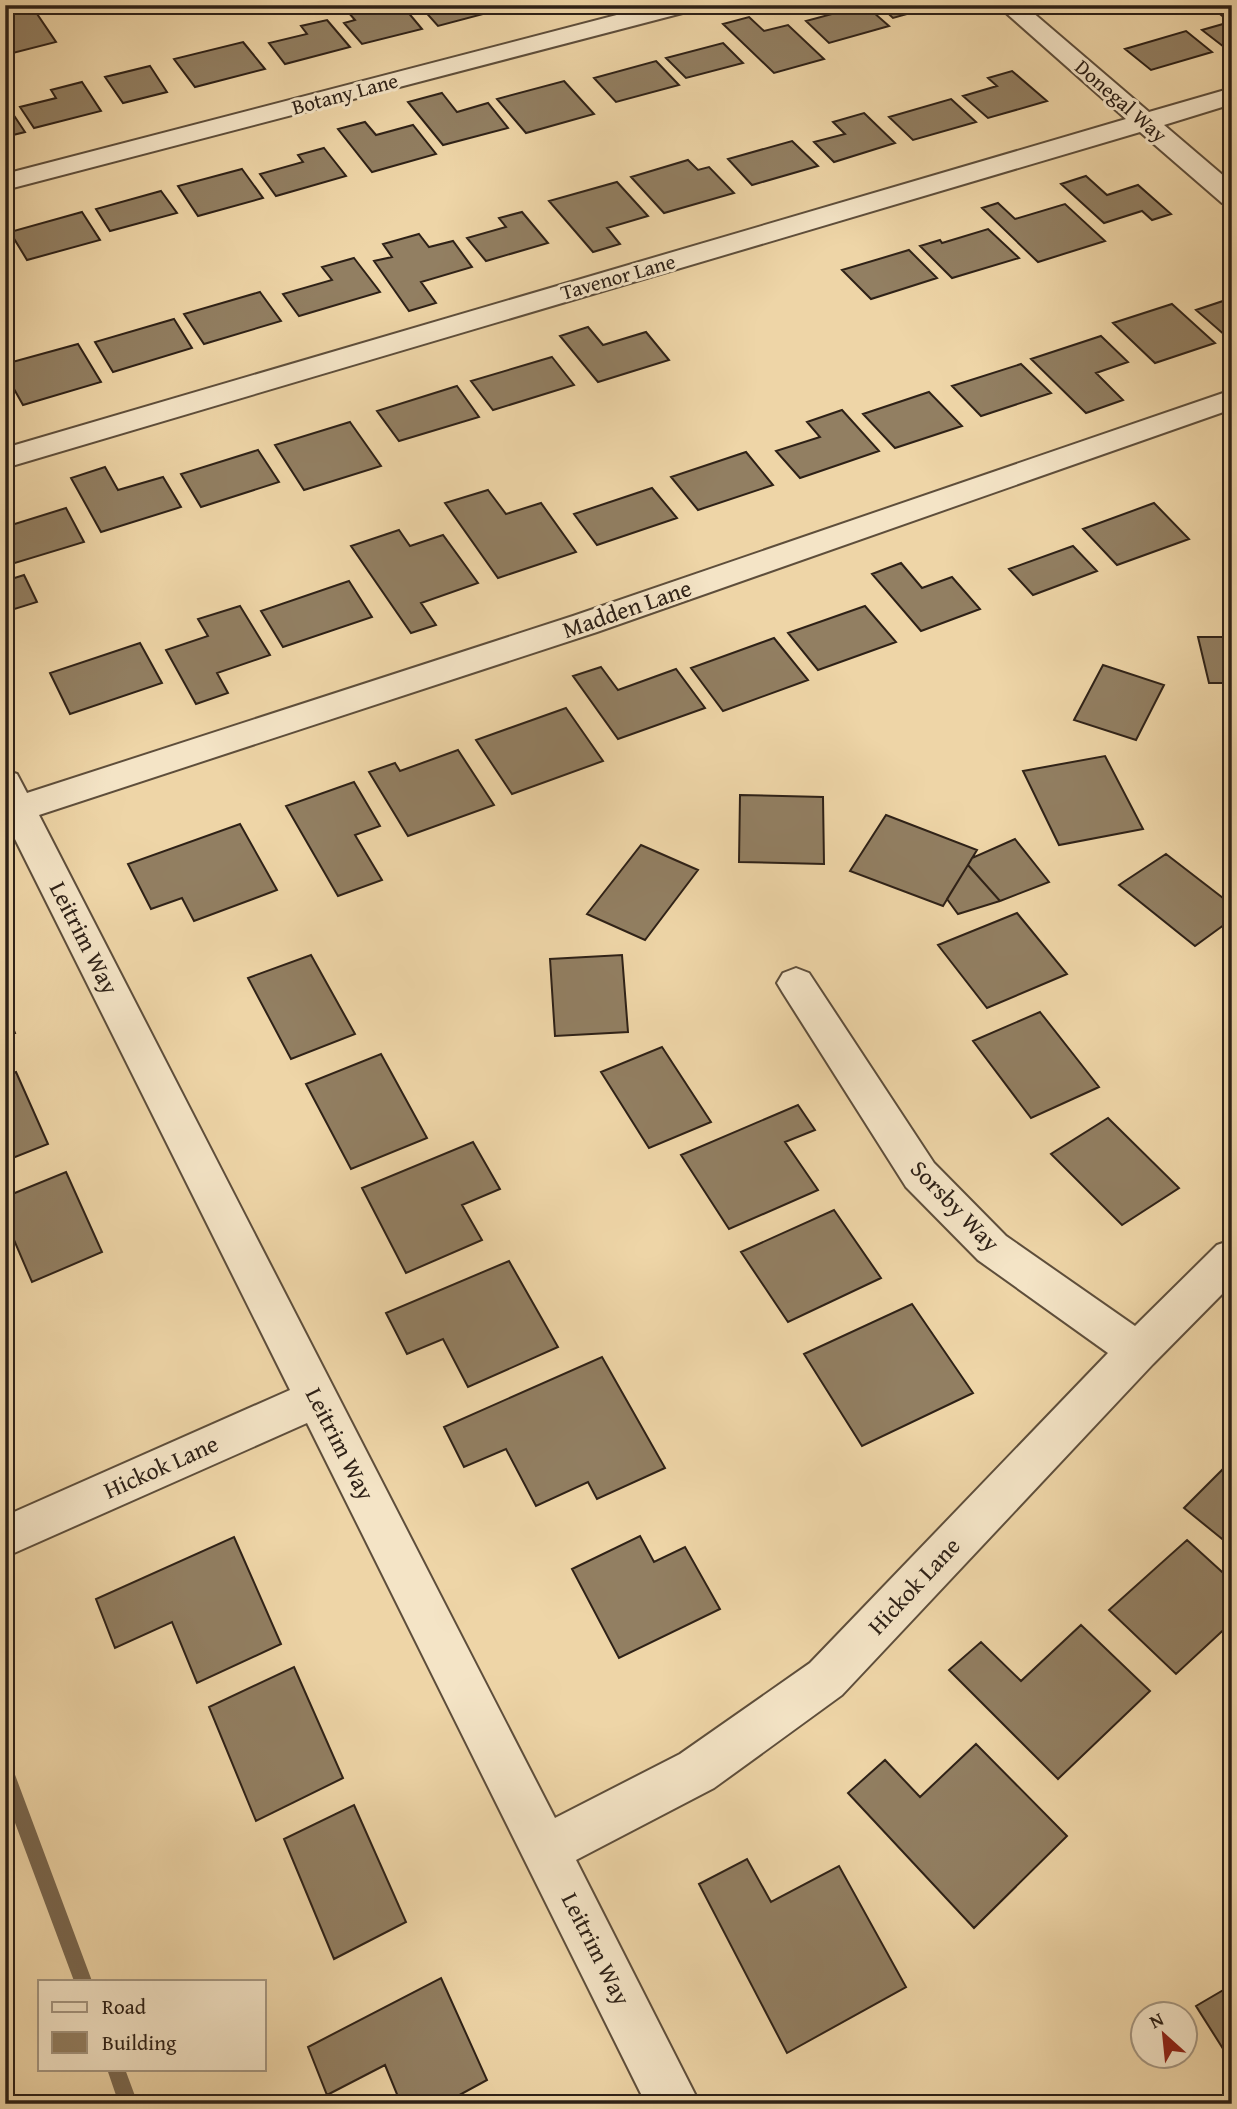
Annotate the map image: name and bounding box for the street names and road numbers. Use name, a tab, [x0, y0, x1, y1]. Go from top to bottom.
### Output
street label: Donegal Way	[1068, 52, 1175, 150]
street label: Botany Lane	[288, 64, 401, 123]
street label: Tavenor Lane	[557, 245, 679, 308]
street label: Madden Lane	[558, 570, 696, 647]
street label: Leitrim Way	[41, 875, 128, 1000]
street label: Sorsby Way	[903, 1152, 1008, 1259]
street label: Leitrim Way	[297, 1381, 384, 1506]
street label: Hickok Lane	[98, 1426, 224, 1507]
street label: Hickok Lane	[859, 1529, 968, 1642]
street label: Leitrim Way	[553, 1886, 640, 2011]

